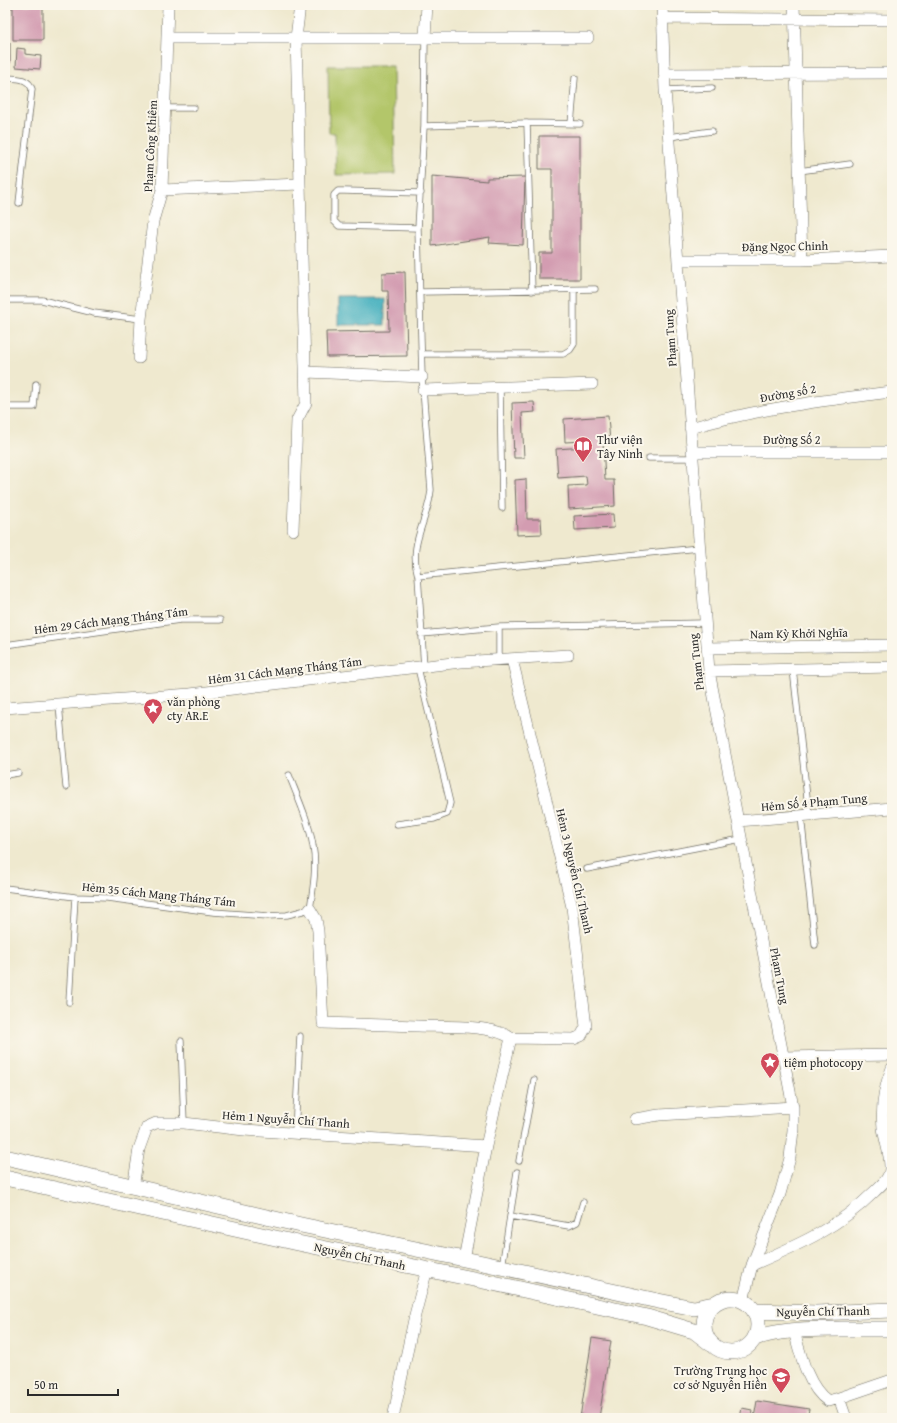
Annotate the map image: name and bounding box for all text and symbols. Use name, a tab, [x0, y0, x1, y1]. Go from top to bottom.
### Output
street label: Phạm Công Khiêm	[139, 99, 161, 192]
street label: Đặng Ngọc Chinh	[742, 237, 829, 255]
street label: Phạm Tung	[660, 309, 680, 367]
street label: Đường số 2	[759, 380, 817, 406]
place label: Thư viện Tây Ninh	[597, 431, 643, 462]
street label: Đường Số 2	[763, 431, 821, 448]
library icon: Thư viện Tây Ninh	[572, 435, 594, 463]
street label: Hẻm 29 Cách Mạng Tháng Tám	[33, 602, 189, 638]
street label: Nam Kỳ Khởi Nghĩa	[750, 624, 848, 642]
street label: Phạm Tung	[684, 633, 708, 691]
street label: Hẻm 31 Cách Mạng Tháng Tám	[207, 652, 363, 688]
place label: văn phòng cty AR.E	[167, 693, 220, 724]
place icon: văn phòng cty AR.E	[142, 697, 164, 725]
street label: Hẻm Số 4 Phạm Tung	[760, 789, 868, 815]
street label: Hẻm 3 Nguyễn Chí Thanh	[552, 807, 598, 935]
street label: Hẻm 35 Cách Mạng Tháng Tám	[81, 877, 237, 911]
street label: Phạm Tung	[766, 946, 794, 1006]
place icon: tiệm photocopy	[759, 1051, 781, 1079]
place label: tiệm photocopy	[784, 1054, 863, 1071]
street label: Hẻm 1 Nguyễn Chí Thanh	[222, 1106, 351, 1132]
street label: Nguyễn Chí Thanh	[313, 1238, 408, 1274]
street label: Nguyễn Chí Thanh	[776, 1302, 870, 1320]
place label: Trường Trung học cơ sở Nguyễn Hiền	[673, 1362, 768, 1393]
school or university icon: Trường Trung học cơ sở Nguyễn Hiền	[770, 1366, 792, 1394]
scale bar	[28, 1371, 118, 1397]
text: 50 m	[34, 1376, 58, 1393]

